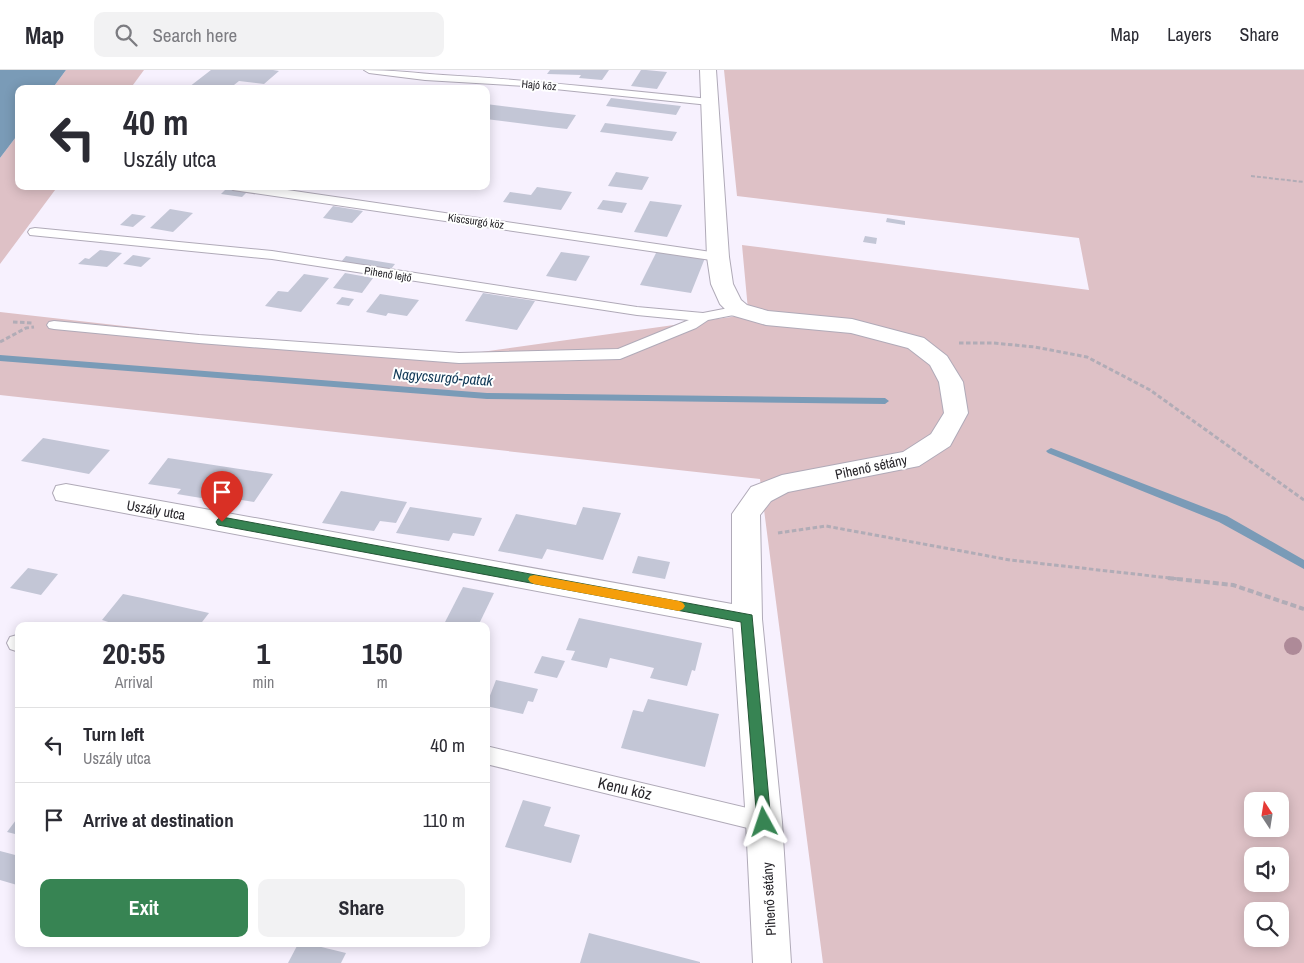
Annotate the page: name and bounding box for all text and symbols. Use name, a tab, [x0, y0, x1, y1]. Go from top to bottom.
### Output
search box	[94, 12, 444, 57]
text: Map	[25, 19, 64, 51]
icon: search	[112, 21, 140, 49]
text: Search here	[152, 22, 237, 48]
text: Map	[1111, 22, 1139, 47]
text: Layers	[1167, 22, 1212, 47]
text: Share	[1240, 22, 1279, 47]
street label: Hajó köz	[521, 76, 558, 94]
text: 40 m	[123, 99, 188, 146]
icon: left	[40, 105, 105, 170]
text: Uszály utca	[123, 144, 216, 174]
street label: Kiscsurgó köz	[447, 210, 506, 232]
street label: Pihenő lejtő	[363, 263, 413, 285]
water label: Nagycsurgó-patak	[392, 363, 494, 391]
street label: Pihenő sétány	[833, 451, 909, 483]
pin	[201, 471, 243, 522]
icon: arrive	[208, 478, 236, 506]
street label: Uszály utca	[125, 496, 187, 524]
text: 20:55	[102, 633, 165, 673]
text: 1	[257, 633, 270, 673]
text: 150	[362, 633, 403, 673]
text: Arrival	[115, 671, 153, 693]
text: min	[252, 671, 274, 693]
text: m	[377, 671, 388, 693]
text: Turn left	[83, 721, 144, 747]
icon: left	[40, 731, 68, 759]
text: 40 m	[430, 732, 465, 758]
text: Uszály utca	[83, 747, 151, 769]
street label: Kenu köz	[596, 771, 655, 805]
north arrow	[1244, 792, 1289, 838]
map controls	[1244, 792, 1289, 947]
position arrow	[737, 795, 789, 847]
icon: arrive	[40, 806, 68, 834]
text: Arrive at destination	[83, 807, 234, 833]
text: 110 m	[423, 807, 465, 833]
button: sound	[1244, 847, 1289, 892]
street label: Pihenő sétány	[758, 862, 780, 936]
button: Exit	[40, 879, 248, 937]
button: Share	[258, 879, 465, 937]
button: search	[1244, 902, 1289, 947]

